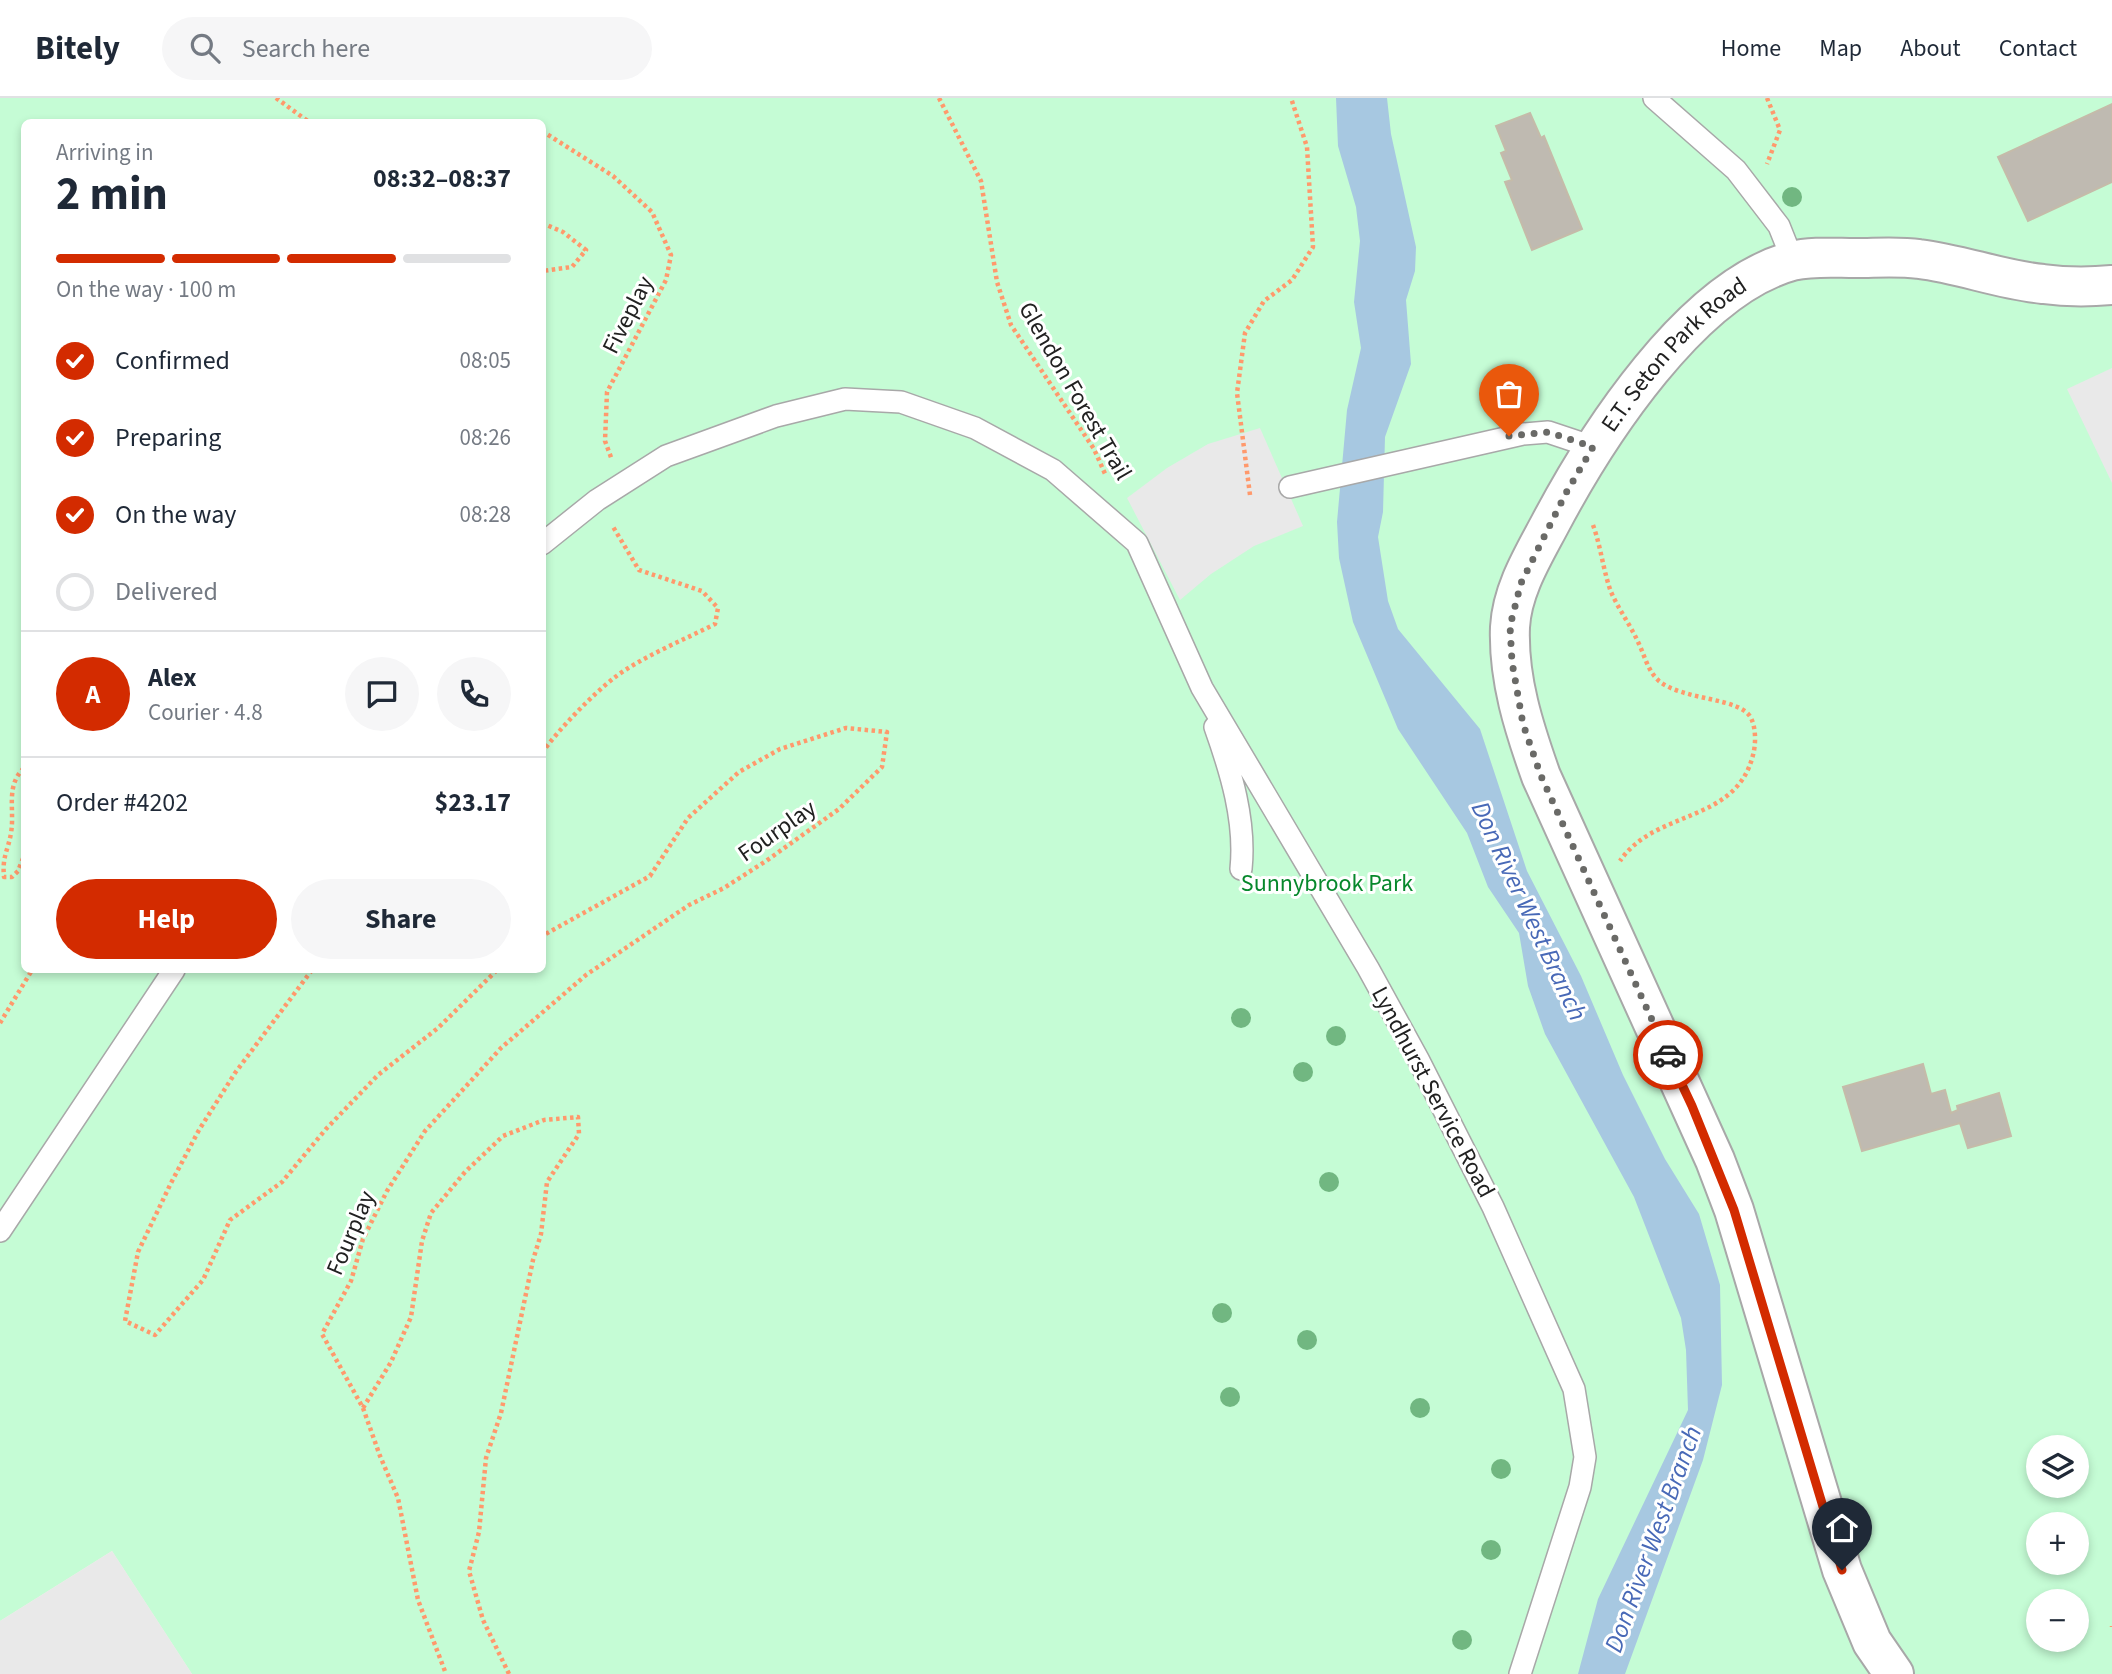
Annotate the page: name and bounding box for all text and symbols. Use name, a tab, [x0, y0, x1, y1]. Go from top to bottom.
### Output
search box	[162, 17, 652, 80]
text: Bitely	[35, 25, 120, 72]
icon: search	[186, 29, 224, 67]
text: Search here	[242, 30, 370, 67]
text: Home	[1721, 31, 1781, 66]
text: Map	[1819, 31, 1862, 66]
text: About	[1900, 31, 1961, 66]
text: Contact	[1999, 31, 2077, 66]
text: Arriving in	[56, 136, 154, 169]
text: 08:32–08:37	[373, 160, 511, 197]
text: 2 min	[56, 162, 168, 227]
street label: E.T. Seton Park Road	[1592, 268, 1754, 439]
street label: Fiveplay	[593, 270, 663, 360]
text: On the way · 100 m	[56, 273, 236, 306]
street label: Glendon Forest Trail	[1010, 295, 1140, 487]
icon: check	[56, 342, 94, 380]
text: Confirmed	[115, 342, 230, 379]
text: 08:05	[460, 344, 511, 377]
pin	[1479, 364, 1539, 436]
icon: bag	[1490, 375, 1528, 413]
icon: check	[56, 419, 94, 457]
text: Preparing	[115, 419, 221, 456]
text: 08:26	[460, 421, 511, 454]
icon: check	[56, 496, 94, 534]
text: On the way	[115, 496, 236, 533]
text: 08:28	[460, 498, 511, 531]
text: Delivered	[115, 573, 218, 610]
button: chat	[345, 657, 419, 731]
button: phone	[437, 657, 511, 731]
text: Alex	[148, 659, 197, 696]
text: A	[86, 676, 100, 713]
text: Courier · 4.8	[148, 696, 263, 729]
text: Order #4202	[56, 784, 188, 821]
text: $23.17	[435, 784, 511, 821]
street label: Fourplay	[731, 791, 823, 871]
water label: Don River West Branch	[1462, 795, 1596, 1027]
park label: Sunnybrook Park	[1241, 866, 1413, 901]
button: Help	[56, 879, 277, 959]
button: Share	[291, 879, 511, 959]
street label: Lyndhurst Service Road	[1362, 980, 1504, 1204]
courier	[1633, 1020, 1703, 1090]
icon: car	[1649, 1036, 1687, 1074]
street label: Fourplay	[318, 1185, 384, 1281]
water label: Don River West Branch	[1595, 1421, 1711, 1657]
map controls	[2026, 1435, 2089, 1652]
button: layers	[2026, 1435, 2089, 1498]
pin	[1812, 1498, 1872, 1570]
icon: home	[1823, 1509, 1861, 1547]
button: +	[2026, 1512, 2089, 1575]
button: −	[2026, 1589, 2089, 1652]

